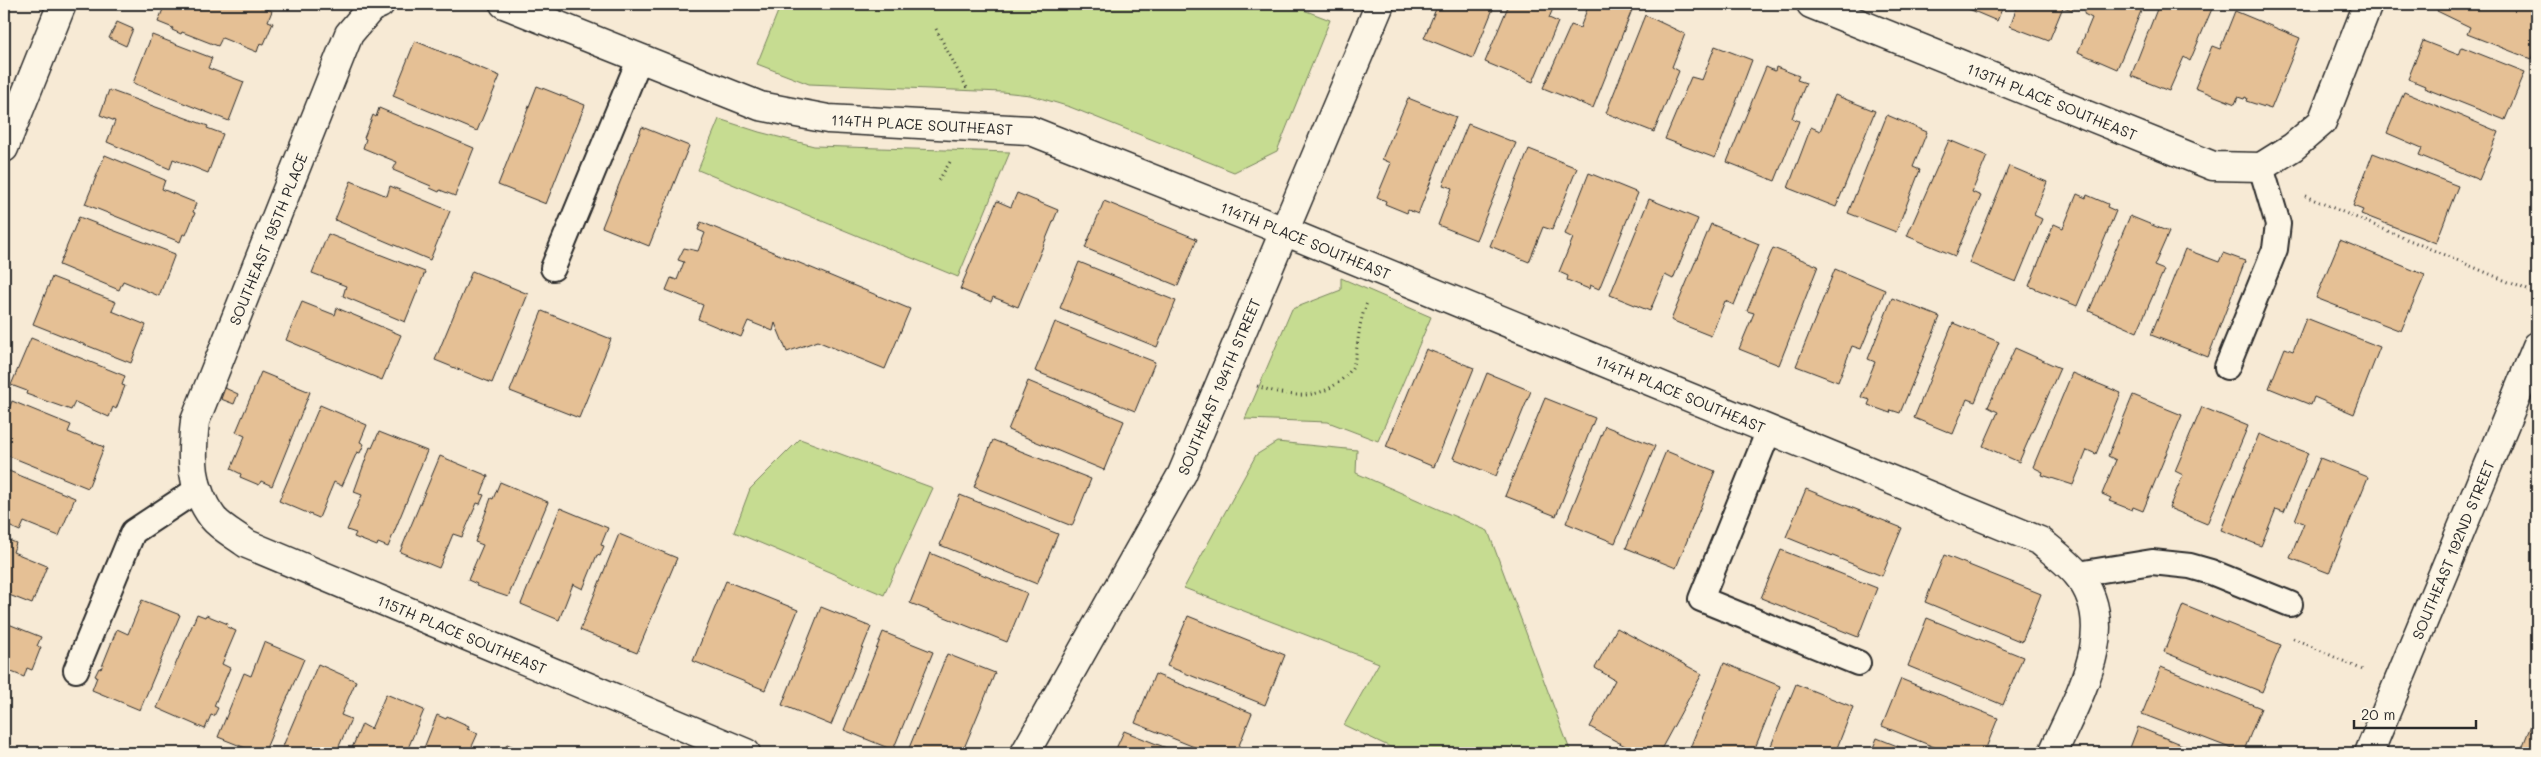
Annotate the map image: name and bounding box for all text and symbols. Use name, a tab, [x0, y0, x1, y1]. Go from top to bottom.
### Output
street label: 113TH PLACE SOUTHEAST	[1964, 58, 2140, 144]
street label: 114TH PLACE SOUTHEAST	[831, 109, 1013, 139]
street label: SOUTHEAST 195TH PLACE	[224, 150, 312, 328]
street label: 114TH PLACE SOUTHEAST	[1218, 197, 1394, 284]
street label: SOUTHEAST 194TH STREET	[1173, 295, 1265, 478]
street label: 114TH PLACE SOUTHEAST	[1593, 350, 1769, 437]
street label: SOUTHEAST 192ND STREET	[2407, 457, 2499, 642]
street label: 115TH PLACE SOUTHEAST	[374, 590, 550, 678]
scale bar	[2354, 697, 2476, 729]
text: 20 m	[2361, 704, 2395, 724]

